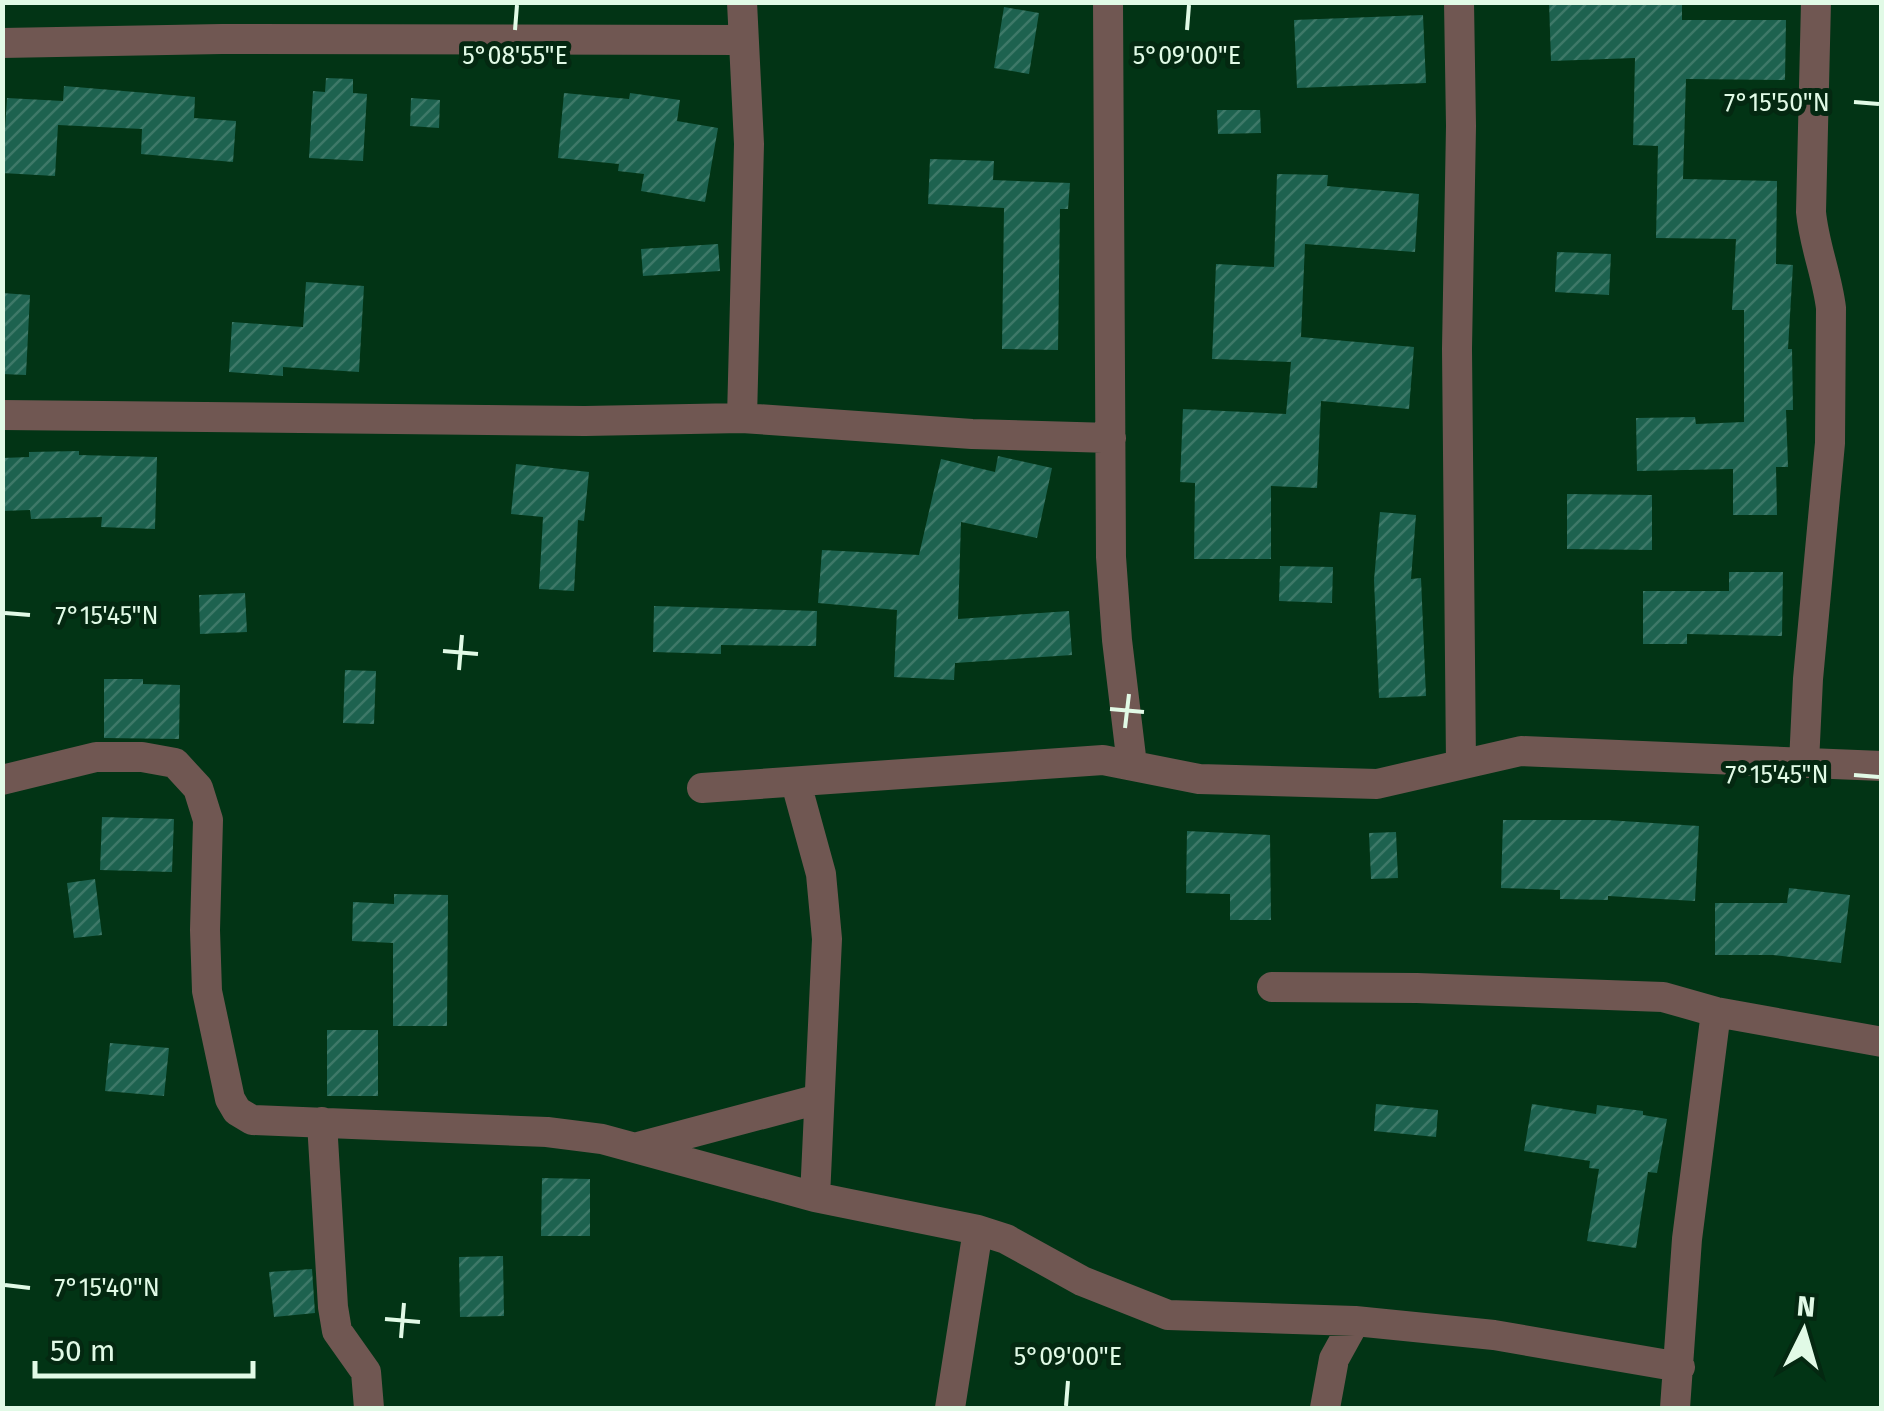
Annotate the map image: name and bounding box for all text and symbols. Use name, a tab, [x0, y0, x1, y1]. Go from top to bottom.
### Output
text: 5°08'55"E	[462, 41, 568, 71]
text: 5°09'00"E	[1133, 41, 1241, 71]
text: 7°15'50"N	[1724, 88, 1830, 118]
text: 7°15'45"N	[55, 601, 159, 631]
text: 7°15'45"N	[1725, 760, 1829, 790]
text: 7°15'40"N	[54, 1273, 160, 1303]
north arrow	[1754, 1281, 1854, 1381]
text: N	[1795, 1289, 1817, 1324]
scale bar	[35, 1316, 252, 1378]
text: 50 m	[50, 1333, 115, 1369]
text: 5°09'00"E	[1014, 1342, 1122, 1372]

